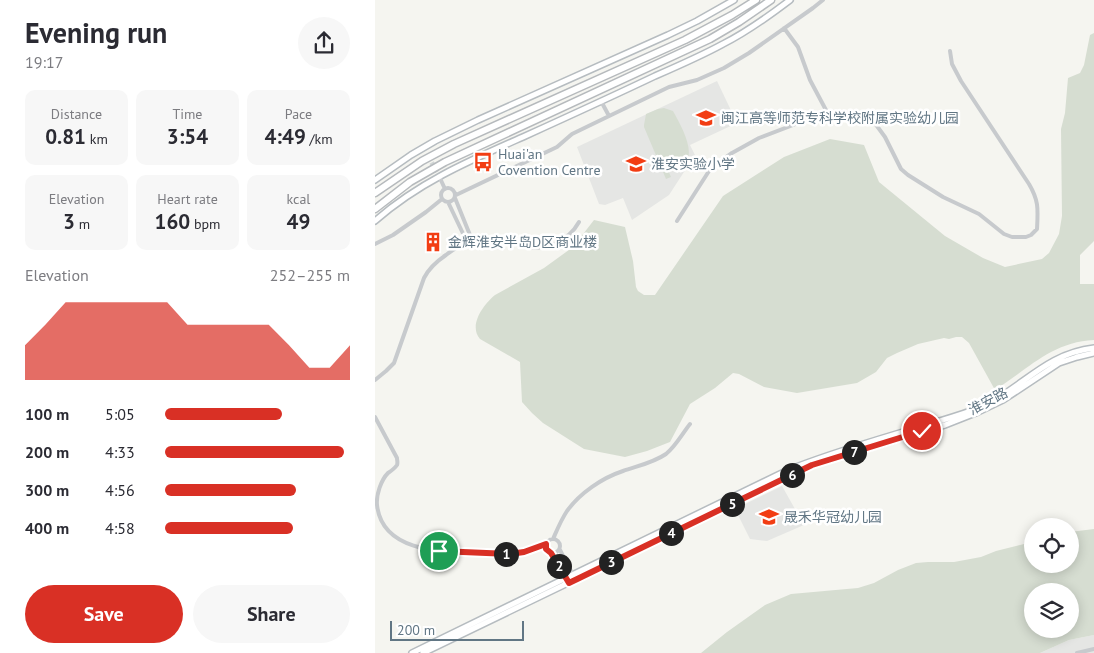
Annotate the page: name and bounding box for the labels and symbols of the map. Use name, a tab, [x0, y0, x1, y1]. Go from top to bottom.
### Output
school or university icon: 闽江高等师范专科学校附属实验幼儿园	[695, 107, 717, 129]
place label: 闽江高等师范专科学校附属实验幼儿园	[721, 109, 959, 127]
place label: Huai'an Covention Centre	[498, 145, 601, 179]
bus stop icon: Huai'an Covention Centre	[472, 151, 494, 173]
school or university icon: 淮安实验小学	[625, 153, 647, 175]
place label: 淮安实验小学	[651, 155, 735, 173]
building icon: 金辉淮安半岛D区商业楼	[422, 231, 444, 253]
place label: 金辉淮安半岛D区商业楼	[448, 233, 597, 251]
street label: 淮安路	[965, 383, 1011, 419]
pin	[901, 410, 943, 452]
pin: 7	[841, 440, 867, 464]
pin: 6	[779, 462, 805, 488]
pin: 5	[719, 492, 745, 516]
school or university icon: 晟禾华冠幼儿园	[758, 506, 780, 528]
place label: 晟禾华冠幼儿园	[784, 508, 882, 526]
pin: 4	[659, 520, 683, 546]
pin	[418, 530, 460, 572]
pin: 1	[493, 542, 519, 566]
pin: 3	[599, 550, 623, 574]
pin: 2	[547, 554, 571, 578]
scale bar	[390, 618, 524, 641]

